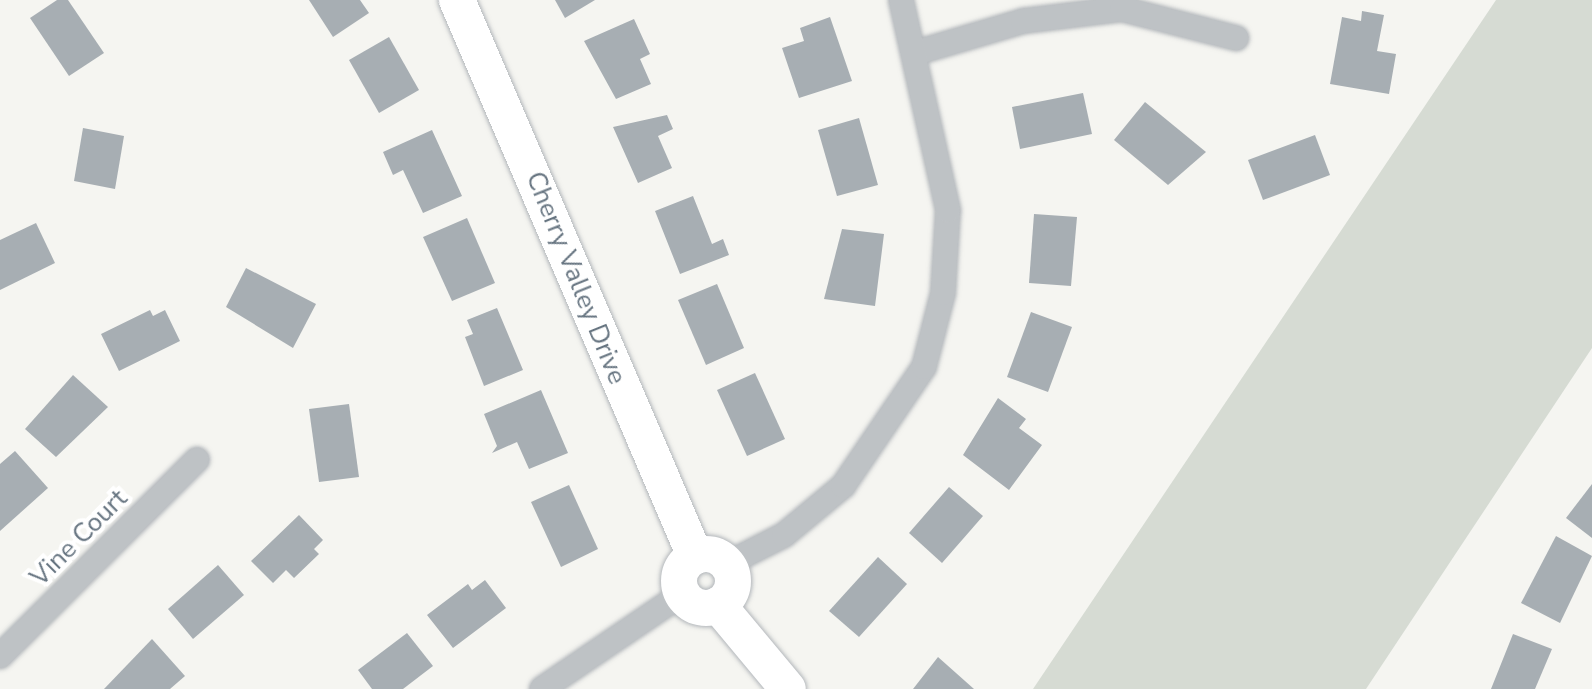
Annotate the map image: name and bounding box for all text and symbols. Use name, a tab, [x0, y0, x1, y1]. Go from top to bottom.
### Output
street label: Cherry Valley Drive	[519, 167, 633, 389]
street label: Vine Court	[24, 483, 134, 593]

